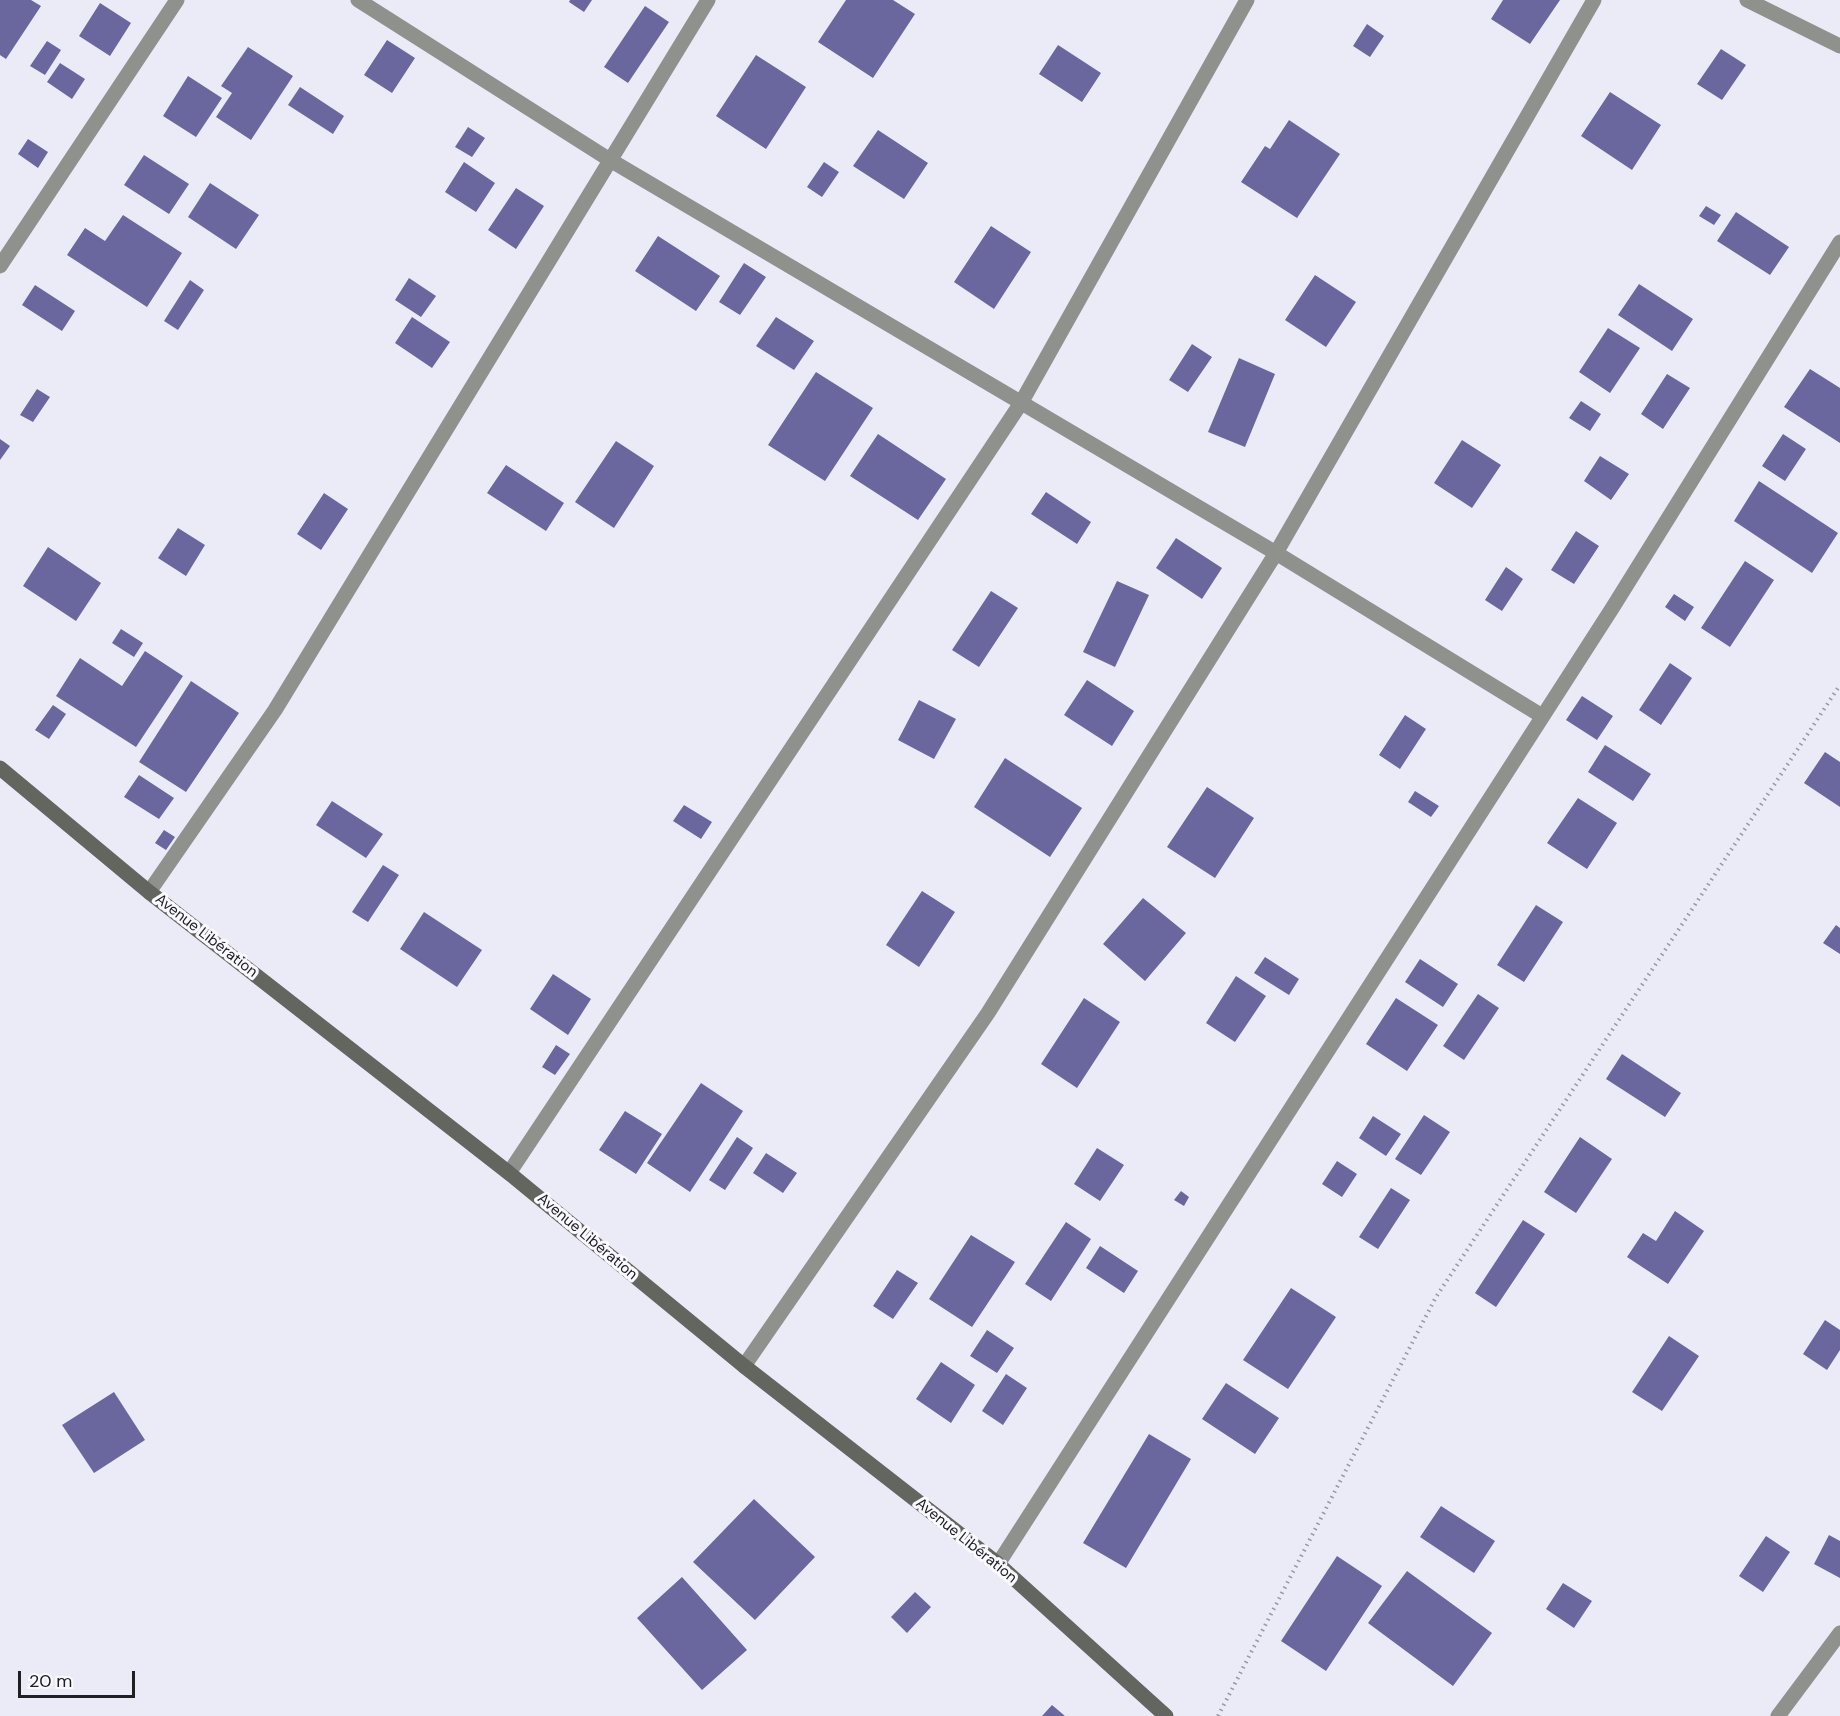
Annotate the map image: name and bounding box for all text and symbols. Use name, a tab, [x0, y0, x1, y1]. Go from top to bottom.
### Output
street label: Avenue Libération	[151, 890, 261, 982]
street label: Avenue Libération	[533, 1190, 641, 1284]
street label: Avenue Libération	[912, 1495, 1020, 1587]
scale bar	[21, 1659, 138, 1697]
text: 20 m	[29, 1669, 72, 1693]

